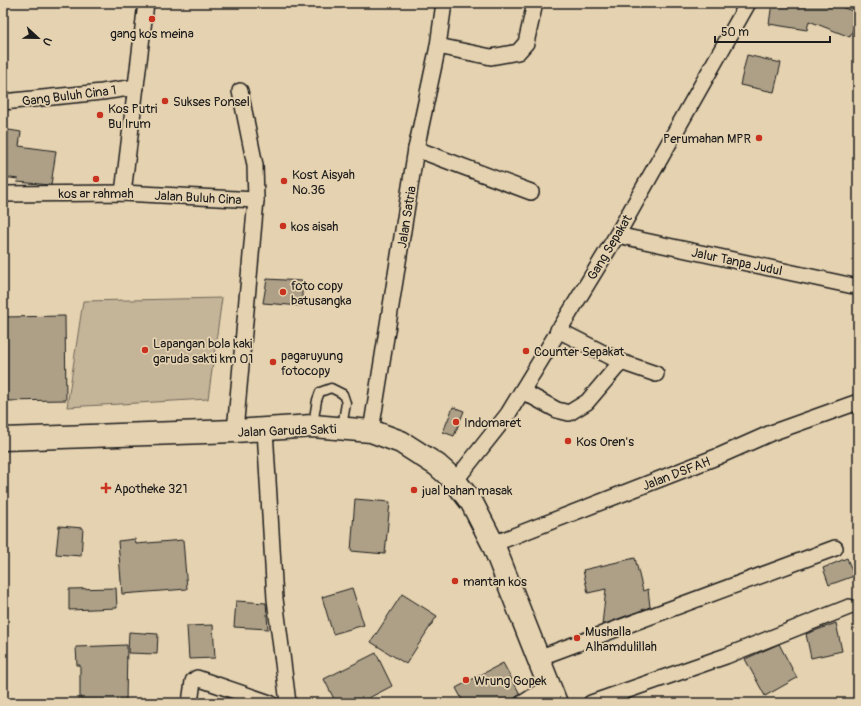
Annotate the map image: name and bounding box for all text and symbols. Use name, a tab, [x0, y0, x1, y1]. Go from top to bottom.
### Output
marker: gang kos meina	[147, 14, 157, 24]
north arrow	[18, 18, 58, 58]
scale bar	[715, 18, 830, 44]
text: 50 m	[721, 25, 749, 40]
place label: gang kos meina	[110, 26, 194, 42]
text: U	[39, 36, 54, 47]
street label: Gang Buluh Cina 1	[21, 82, 117, 110]
place label: Sukses Ponsel	[173, 94, 250, 110]
marker: Sukses Ponsel	[160, 96, 170, 106]
place label: Kos Putri Bu Irum	[108, 101, 157, 132]
marker: Kos Putri Bu Irum	[95, 110, 105, 120]
place label: Perumahan MPR	[663, 131, 751, 147]
marker: Perumahan MPR	[754, 133, 764, 143]
place label: Kost Aisyah No.36	[292, 167, 355, 198]
marker: kos ar rahmah	[91, 174, 101, 184]
marker: Kost Aisyah No.36	[279, 176, 289, 186]
street label: Jalan Satria	[394, 185, 420, 249]
place label: kos ar rahmah	[58, 186, 134, 202]
street label: Jalan Buluh Cina	[154, 188, 242, 208]
street label: Gang Sepakat	[584, 211, 636, 283]
place label: kos aisah	[291, 219, 338, 235]
marker: kos aisah	[278, 221, 288, 231]
street label: Jalur Tanpa Judul	[690, 245, 784, 279]
place label: foto copy batusangka	[291, 278, 352, 309]
marker: foto copy batusangka	[278, 287, 288, 297]
place label: Lapangan bola kaki garuda sakti km 01	[153, 336, 253, 367]
place label: Counter Sepakat	[534, 344, 625, 360]
marker: Lapangan bola kaki garuda sakti km 01	[140, 345, 150, 355]
marker: Counter Sepakat	[521, 346, 531, 356]
place label: pagaruyung fotocopy	[281, 348, 343, 379]
marker: pagaruyung fotocopy	[268, 357, 278, 367]
place label: Indomaret	[464, 415, 522, 431]
marker: Indomaret	[451, 417, 461, 427]
street label: Jalan Garuda Sakti	[237, 421, 337, 441]
place label: Kos Oren's	[576, 434, 634, 450]
marker: Kos Oren's	[563, 436, 573, 446]
street label: Jalan DSFAH	[640, 454, 713, 494]
place label: Apotheke 321	[114, 481, 188, 497]
marker: Apotheke 321	[101, 483, 111, 493]
place label: jual bahan masak	[421, 483, 513, 499]
marker: jual bahan masak	[409, 485, 419, 495]
place label: mantan kos	[463, 574, 527, 590]
marker: mantan kos	[450, 576, 460, 586]
place label: Mushalla Alhamdulillah	[585, 624, 657, 655]
marker: Mushalla Alhamdulillah	[572, 633, 582, 643]
place label: Wrung Gopek	[474, 673, 547, 689]
marker: Wrung Gopek	[461, 675, 471, 685]

